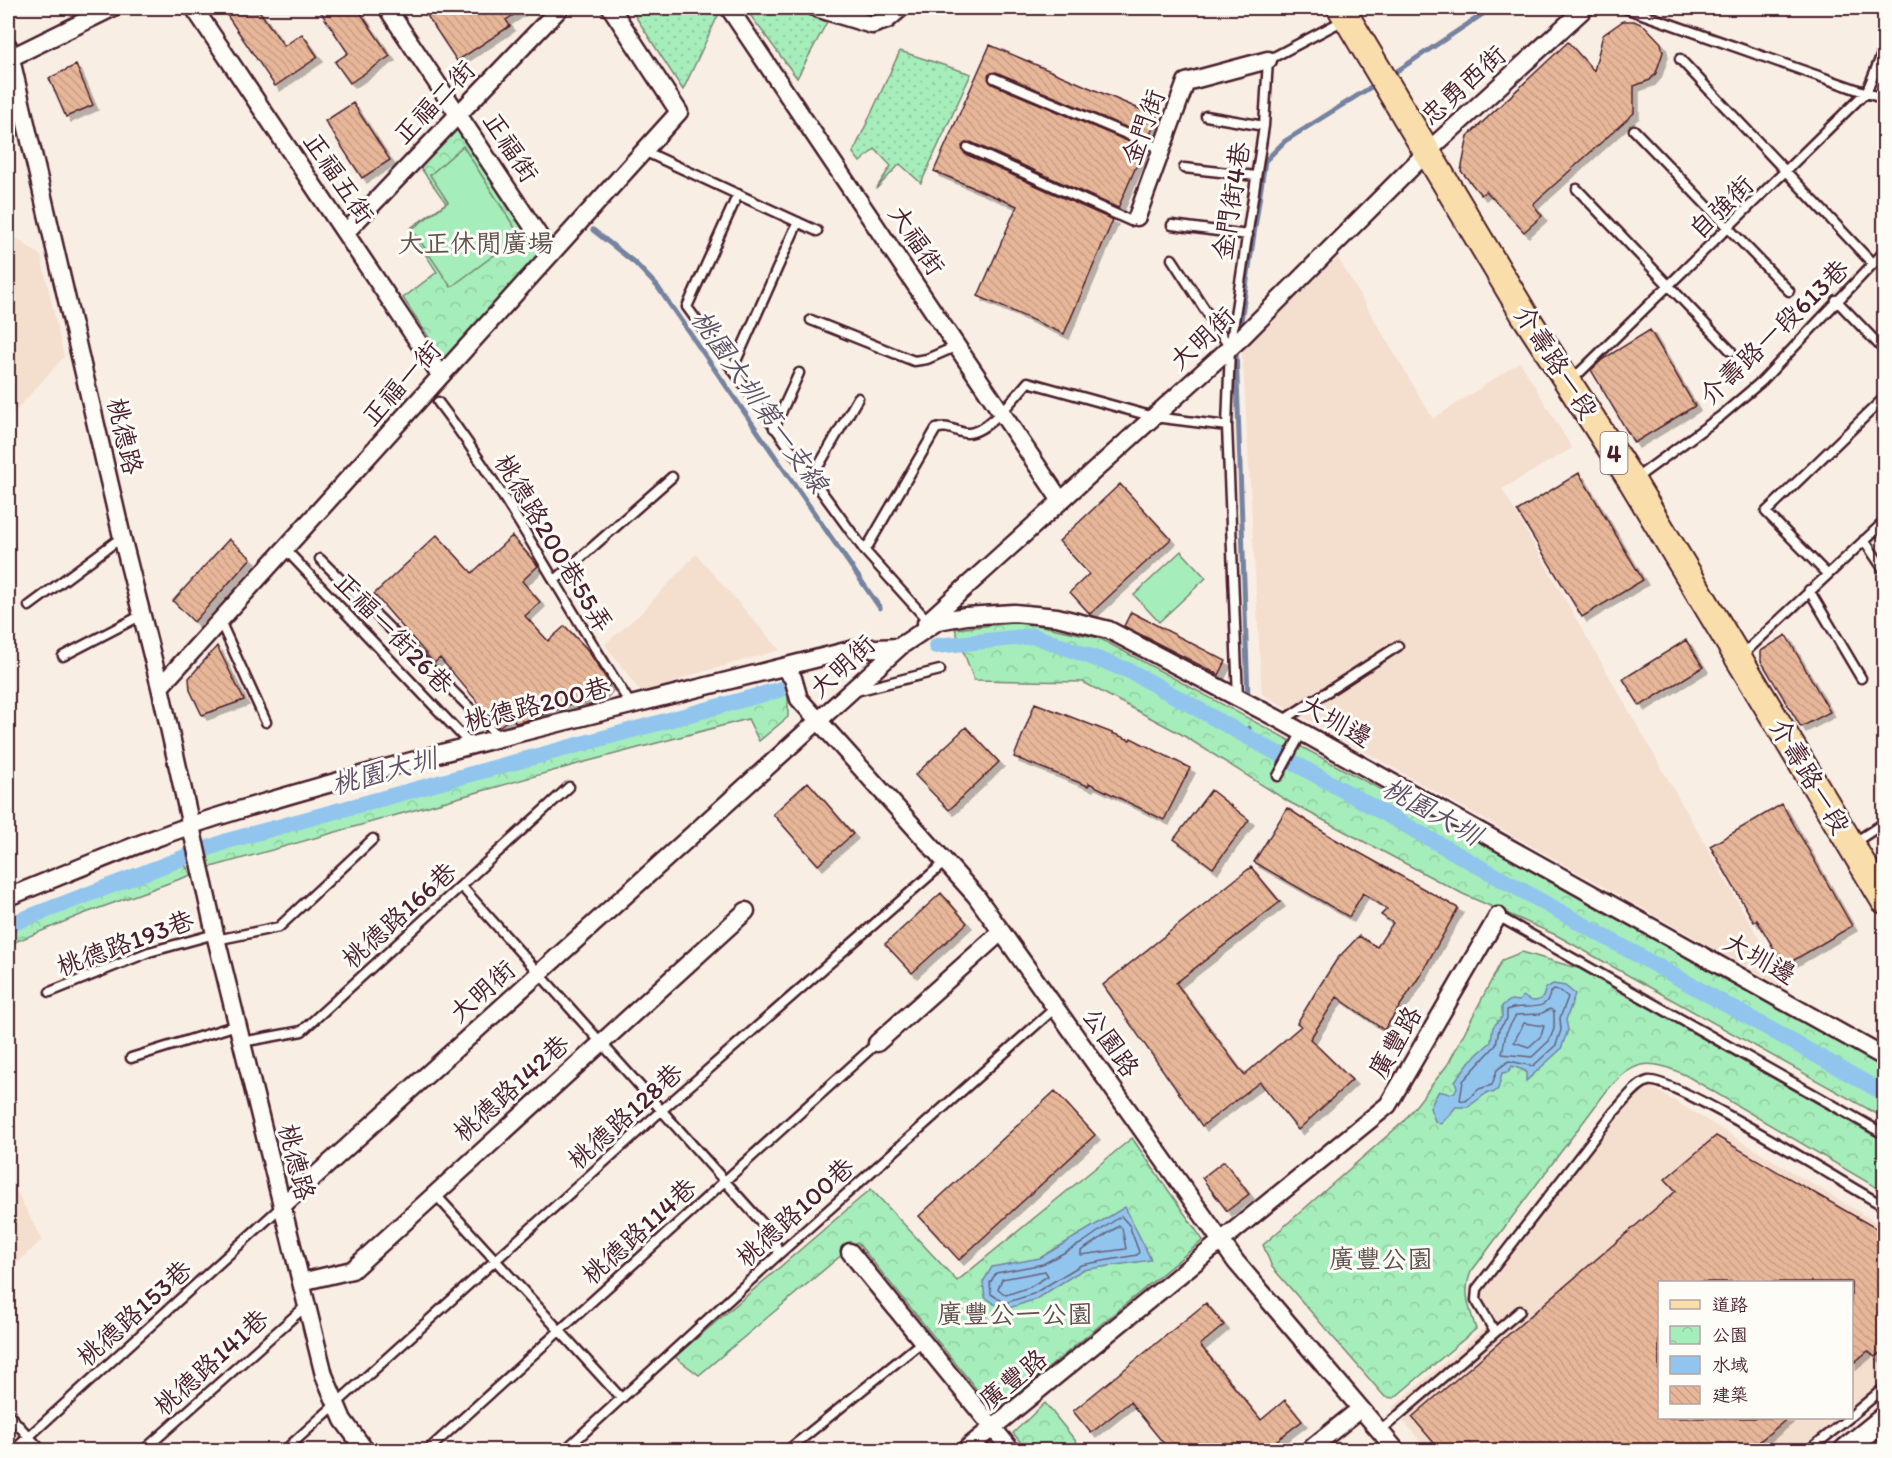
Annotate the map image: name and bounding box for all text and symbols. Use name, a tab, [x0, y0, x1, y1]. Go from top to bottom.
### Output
street label: 忠勇西街	[1414, 38, 1512, 132]
street label: 正福二街	[386, 53, 482, 151]
street label: 金門街	[1115, 85, 1171, 169]
street label: 正福街	[476, 106, 546, 188]
street label: 正福五街	[297, 126, 381, 230]
street label: 金門街4巷	[1206, 139, 1256, 263]
street label: 自強街	[1682, 168, 1760, 246]
street label: 大福街	[882, 199, 952, 281]
park label: 大正休閒廣場	[398, 227, 554, 259]
street label: 介壽路一段613巷	[1692, 252, 1856, 412]
street label: 介壽路一段	[1507, 299, 1605, 425]
street label: 大明街	[1163, 300, 1241, 376]
water label: 桃園大圳第一支線	[685, 303, 837, 501]
street label: 正福一街	[354, 334, 448, 432]
street label: 桃德路	[101, 394, 149, 478]
road number: 4	[1600, 432, 1628, 474]
street label: 桃德路200巷55弄	[488, 448, 620, 638]
street label: 正福一街26巷	[328, 565, 460, 701]
street label: 大明街	[803, 628, 881, 704]
street label: 桃德路200巷	[460, 670, 614, 738]
street label: 大圳邊	[1294, 688, 1378, 754]
street label: 介壽路一段	[1763, 712, 1857, 840]
water label: 桃園大圳	[328, 740, 443, 801]
water label: 桃園大圳	[1377, 770, 1490, 853]
street label: 桃德路166巷	[335, 855, 463, 975]
street label: 桃德路193巷	[52, 903, 198, 983]
street label: 大圳邊	[1718, 925, 1802, 991]
street label: 大明街	[442, 953, 522, 1029]
street label: 廣豐路	[1362, 1000, 1428, 1084]
street label: 公園路	[1076, 1001, 1146, 1083]
street label: 桃德路142巷	[446, 1027, 576, 1149]
street label: 桃德路128巷	[561, 1056, 689, 1176]
street label: 桃德路	[272, 1120, 322, 1204]
street label: 桃德路100巷	[729, 1151, 861, 1273]
street label: 桃德路114巷	[575, 1171, 703, 1291]
park label: 廣豐公園	[1329, 1243, 1433, 1275]
street label: 桃德路153巷	[70, 1253, 198, 1373]
legend	[1658, 1281, 1853, 1419]
text: 道路	[1712, 1294, 1748, 1316]
park label: 廣豐公一公園	[937, 1298, 1093, 1330]
street label: 桃德路141巷	[147, 1302, 275, 1422]
text: 公園	[1712, 1324, 1748, 1346]
street label: 廣豐路	[973, 1342, 1053, 1416]
text: 水域	[1712, 1354, 1748, 1376]
text: 建築	[1712, 1384, 1748, 1406]

